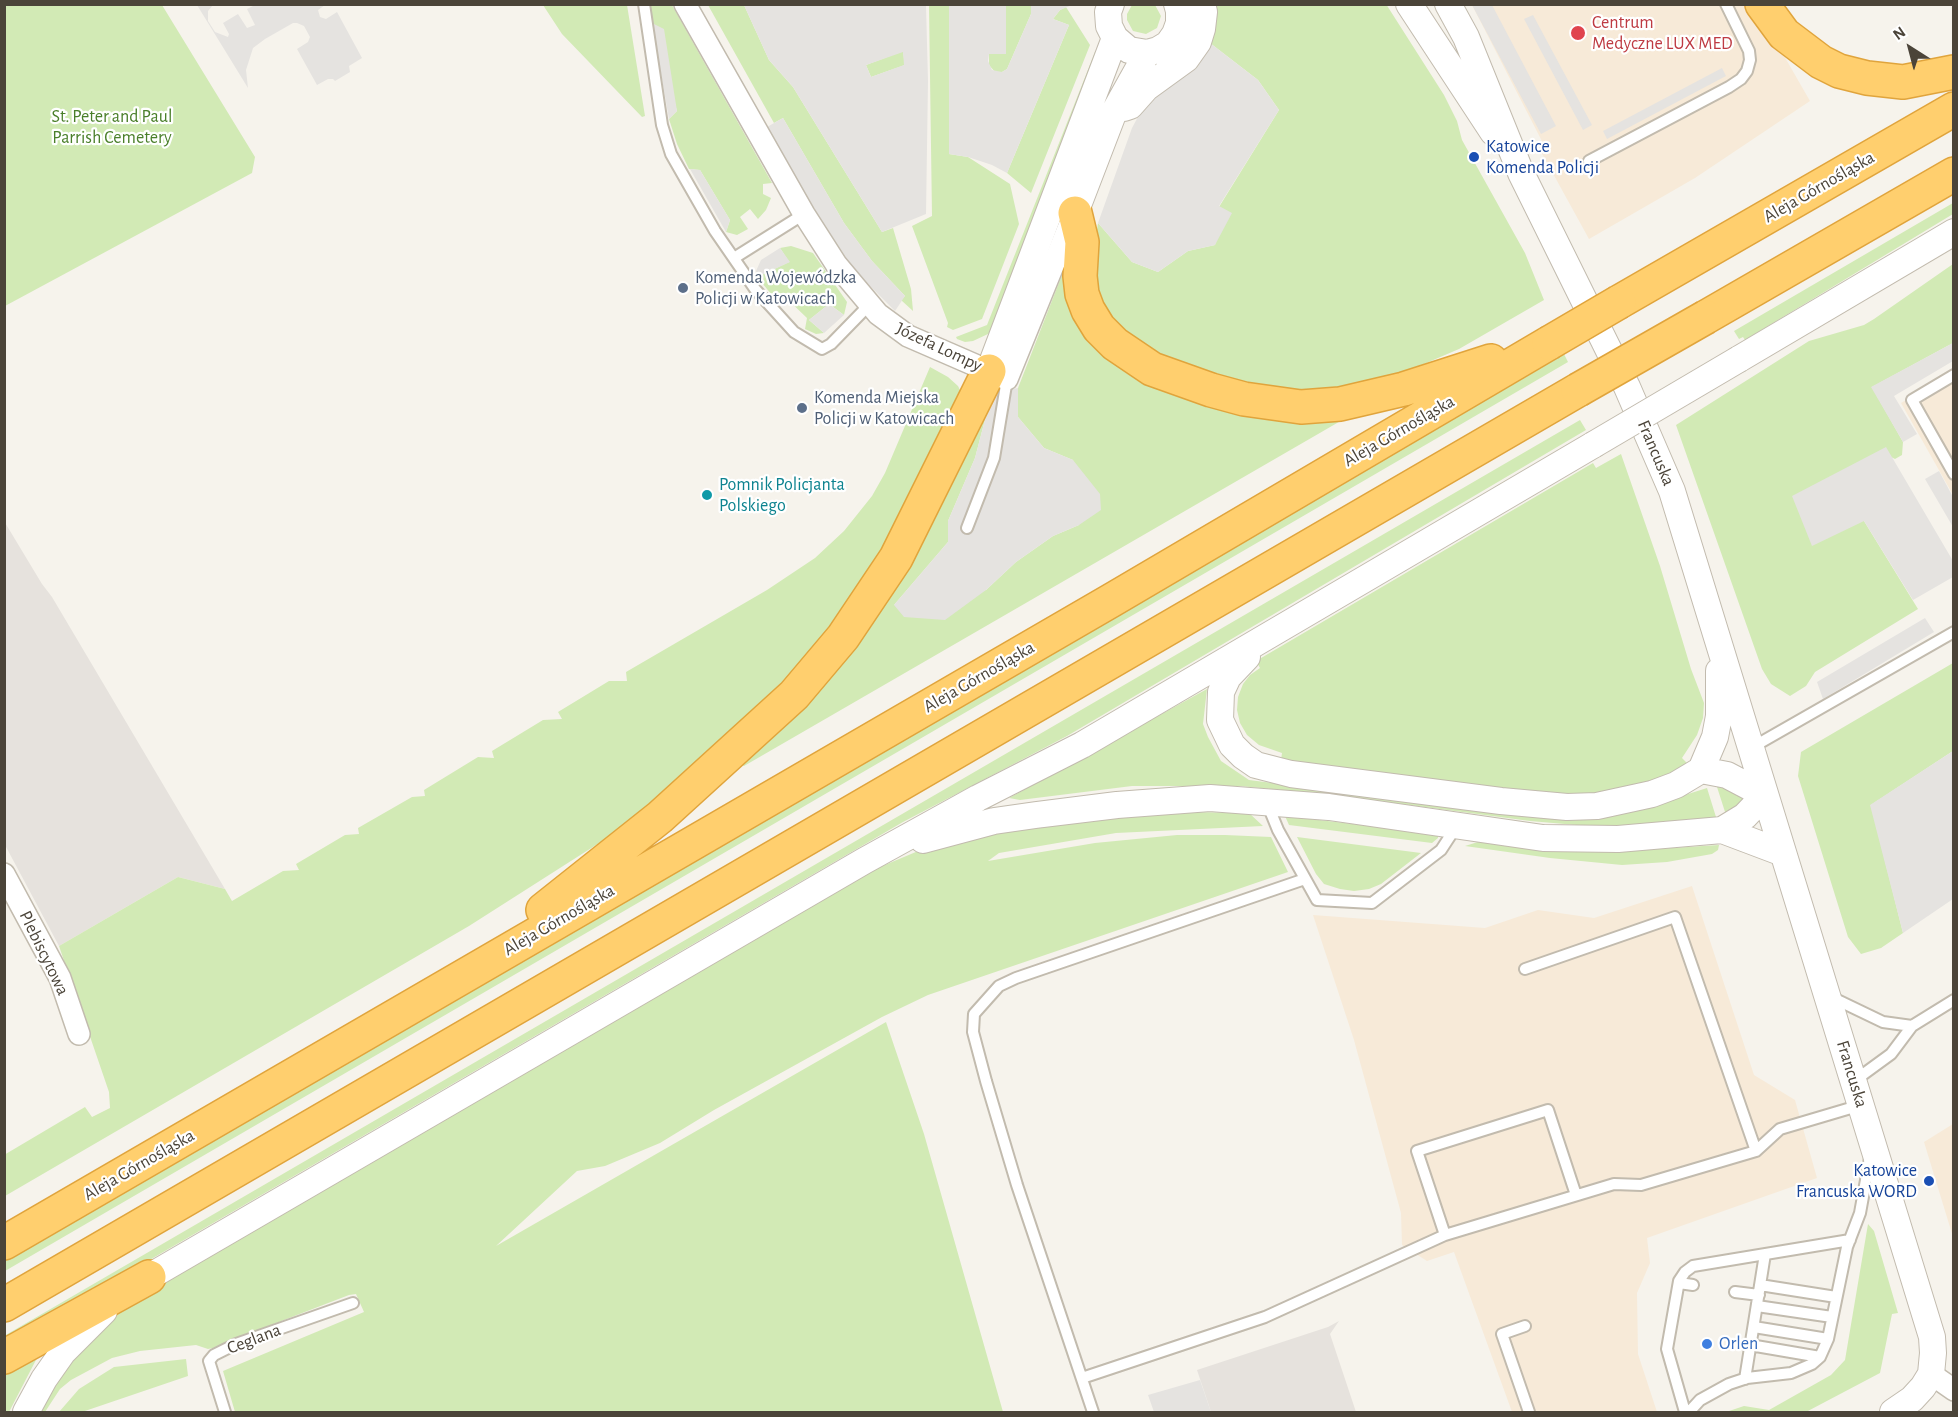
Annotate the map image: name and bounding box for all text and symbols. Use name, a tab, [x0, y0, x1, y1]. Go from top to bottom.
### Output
place label: Centrum Medyczne LUX MED	[1592, 12, 1733, 54]
north arrow	[1880, 18, 1940, 78]
marker: Centrum Medyczne LUX MED	[1569, 24, 1587, 42]
text: N	[1890, 24, 1909, 43]
park label: St. Peter and Paul Parrish Cemetery	[52, 106, 172, 148]
place label: Katowice Komenda Policji	[1486, 136, 1599, 178]
street label: Aleja Górnośląska	[1760, 147, 1878, 227]
marker: Katowice Komenda Policji	[1467, 150, 1481, 164]
place label: Komenda Wojewódzka Policji w Katowicach	[695, 267, 856, 310]
marker: Komenda Wojewódzka Policji w Katowicach	[676, 281, 690, 295]
street label: Józefa Lompy	[892, 318, 986, 376]
place label: Komenda Miejska Policji w Katowicach	[814, 387, 954, 430]
street label: Aleja Górnośląska	[1340, 391, 1458, 471]
marker: Komenda Miejska Policji w Katowicach	[795, 401, 809, 415]
street label: Francuska	[1633, 417, 1679, 489]
place label: Pomnik Policjanta Polskiego	[719, 474, 845, 516]
marker: Pomnik Policjanta Polskiego	[700, 488, 714, 502]
street label: Aleja Górnośląska	[920, 637, 1038, 717]
street label: Aleja Górnośląska	[500, 880, 618, 960]
street label: Plebiscytowa	[14, 907, 74, 999]
street label: Francuska	[1832, 1038, 1872, 1110]
street label: Aleja Górnośląska	[80, 1125, 198, 1205]
place label: Katowice Francuska WORD	[1796, 1160, 1917, 1202]
marker: Katowice Francuska WORD	[1922, 1174, 1936, 1188]
street label: Ceglana	[224, 1319, 284, 1359]
place label: Orlen	[1719, 1333, 1758, 1355]
marker: Orlen	[1700, 1337, 1714, 1351]

